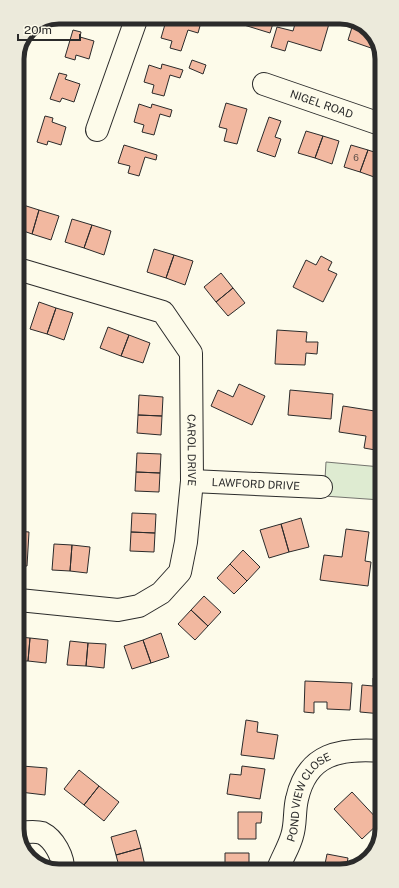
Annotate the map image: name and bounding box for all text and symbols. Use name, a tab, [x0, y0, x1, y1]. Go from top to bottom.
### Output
scale bar	[18, 16, 80, 42]
text: 20 m	[24, 23, 52, 37]
street label: NIGEL ROAD	[289, 87, 355, 120]
house number: 6	[353, 152, 359, 163]
street label: CAROL DRIVE	[185, 414, 198, 487]
street label: LAWFORD DRIVE	[211, 476, 301, 492]
street label: POND VIEW CLOSE	[285, 750, 333, 843]

